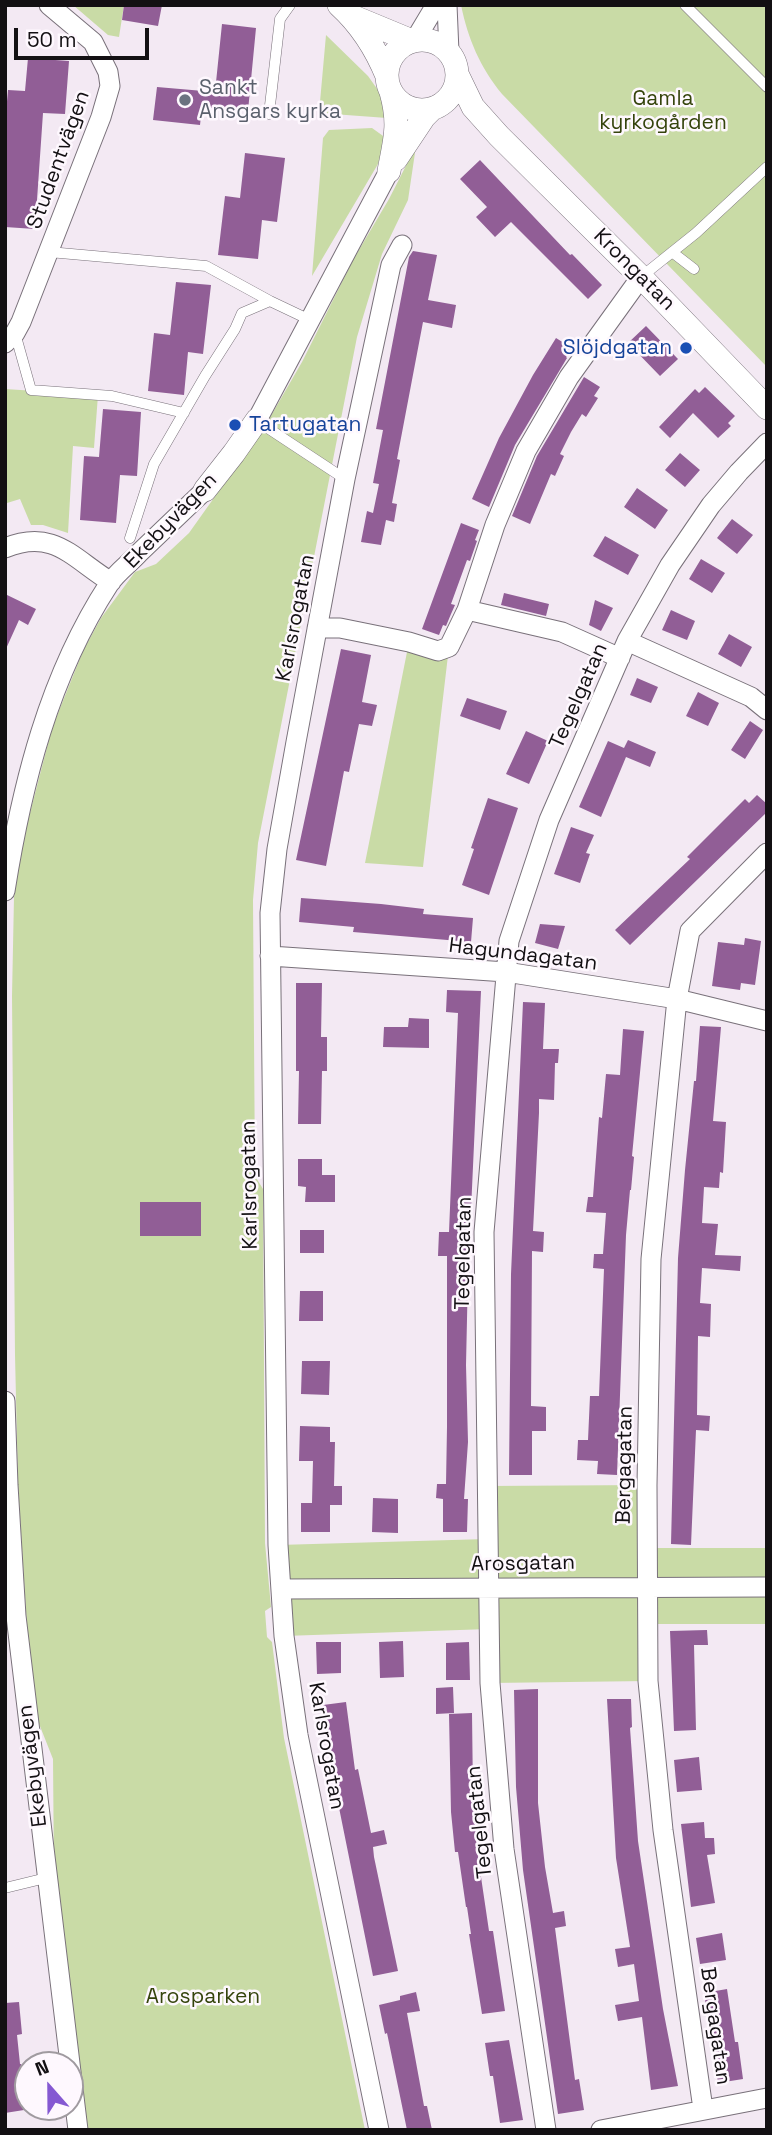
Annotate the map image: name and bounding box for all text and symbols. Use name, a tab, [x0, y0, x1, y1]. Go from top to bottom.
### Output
scale bar	[18, 14, 152, 58]
text: 50 m	[27, 26, 77, 53]
place label: Sankt Ansgars kyrka	[199, 75, 341, 125]
park label: Gamla kyrkogården	[599, 86, 727, 136]
street label: Studentvägen	[22, 87, 96, 233]
marker: Sankt Ansgars kyrka	[177, 92, 193, 108]
street label: Krongatan	[588, 224, 680, 316]
place label: Slöjdgatan	[563, 335, 672, 361]
marker: Slöjdgatan	[678, 340, 694, 356]
place label: Tartugatan	[249, 412, 361, 438]
marker: Tartugatan	[227, 417, 243, 433]
street label: Ekebyvägen	[119, 468, 223, 574]
street label: Karlsrogatan	[271, 552, 321, 684]
street label: Tegelgatan	[544, 639, 614, 753]
street label: Hagundagatan	[447, 933, 599, 977]
street label: Karlsrogatan	[236, 1120, 264, 1250]
street label: Tegelgatan	[450, 1196, 478, 1310]
street label: Bergagatan	[611, 1406, 639, 1524]
street label: Arosgatan	[471, 1550, 575, 1578]
street label: Karlsrogatan	[302, 1680, 350, 1812]
street label: Ekebyvägen	[13, 1703, 53, 1829]
street label: Tegelgatan	[462, 1764, 498, 1880]
street label: Bergagatan	[694, 1966, 736, 2086]
park label: Arosparken	[146, 1984, 260, 2010]
north arrow	[14, 2051, 84, 2121]
text: N	[32, 2054, 52, 2082]

